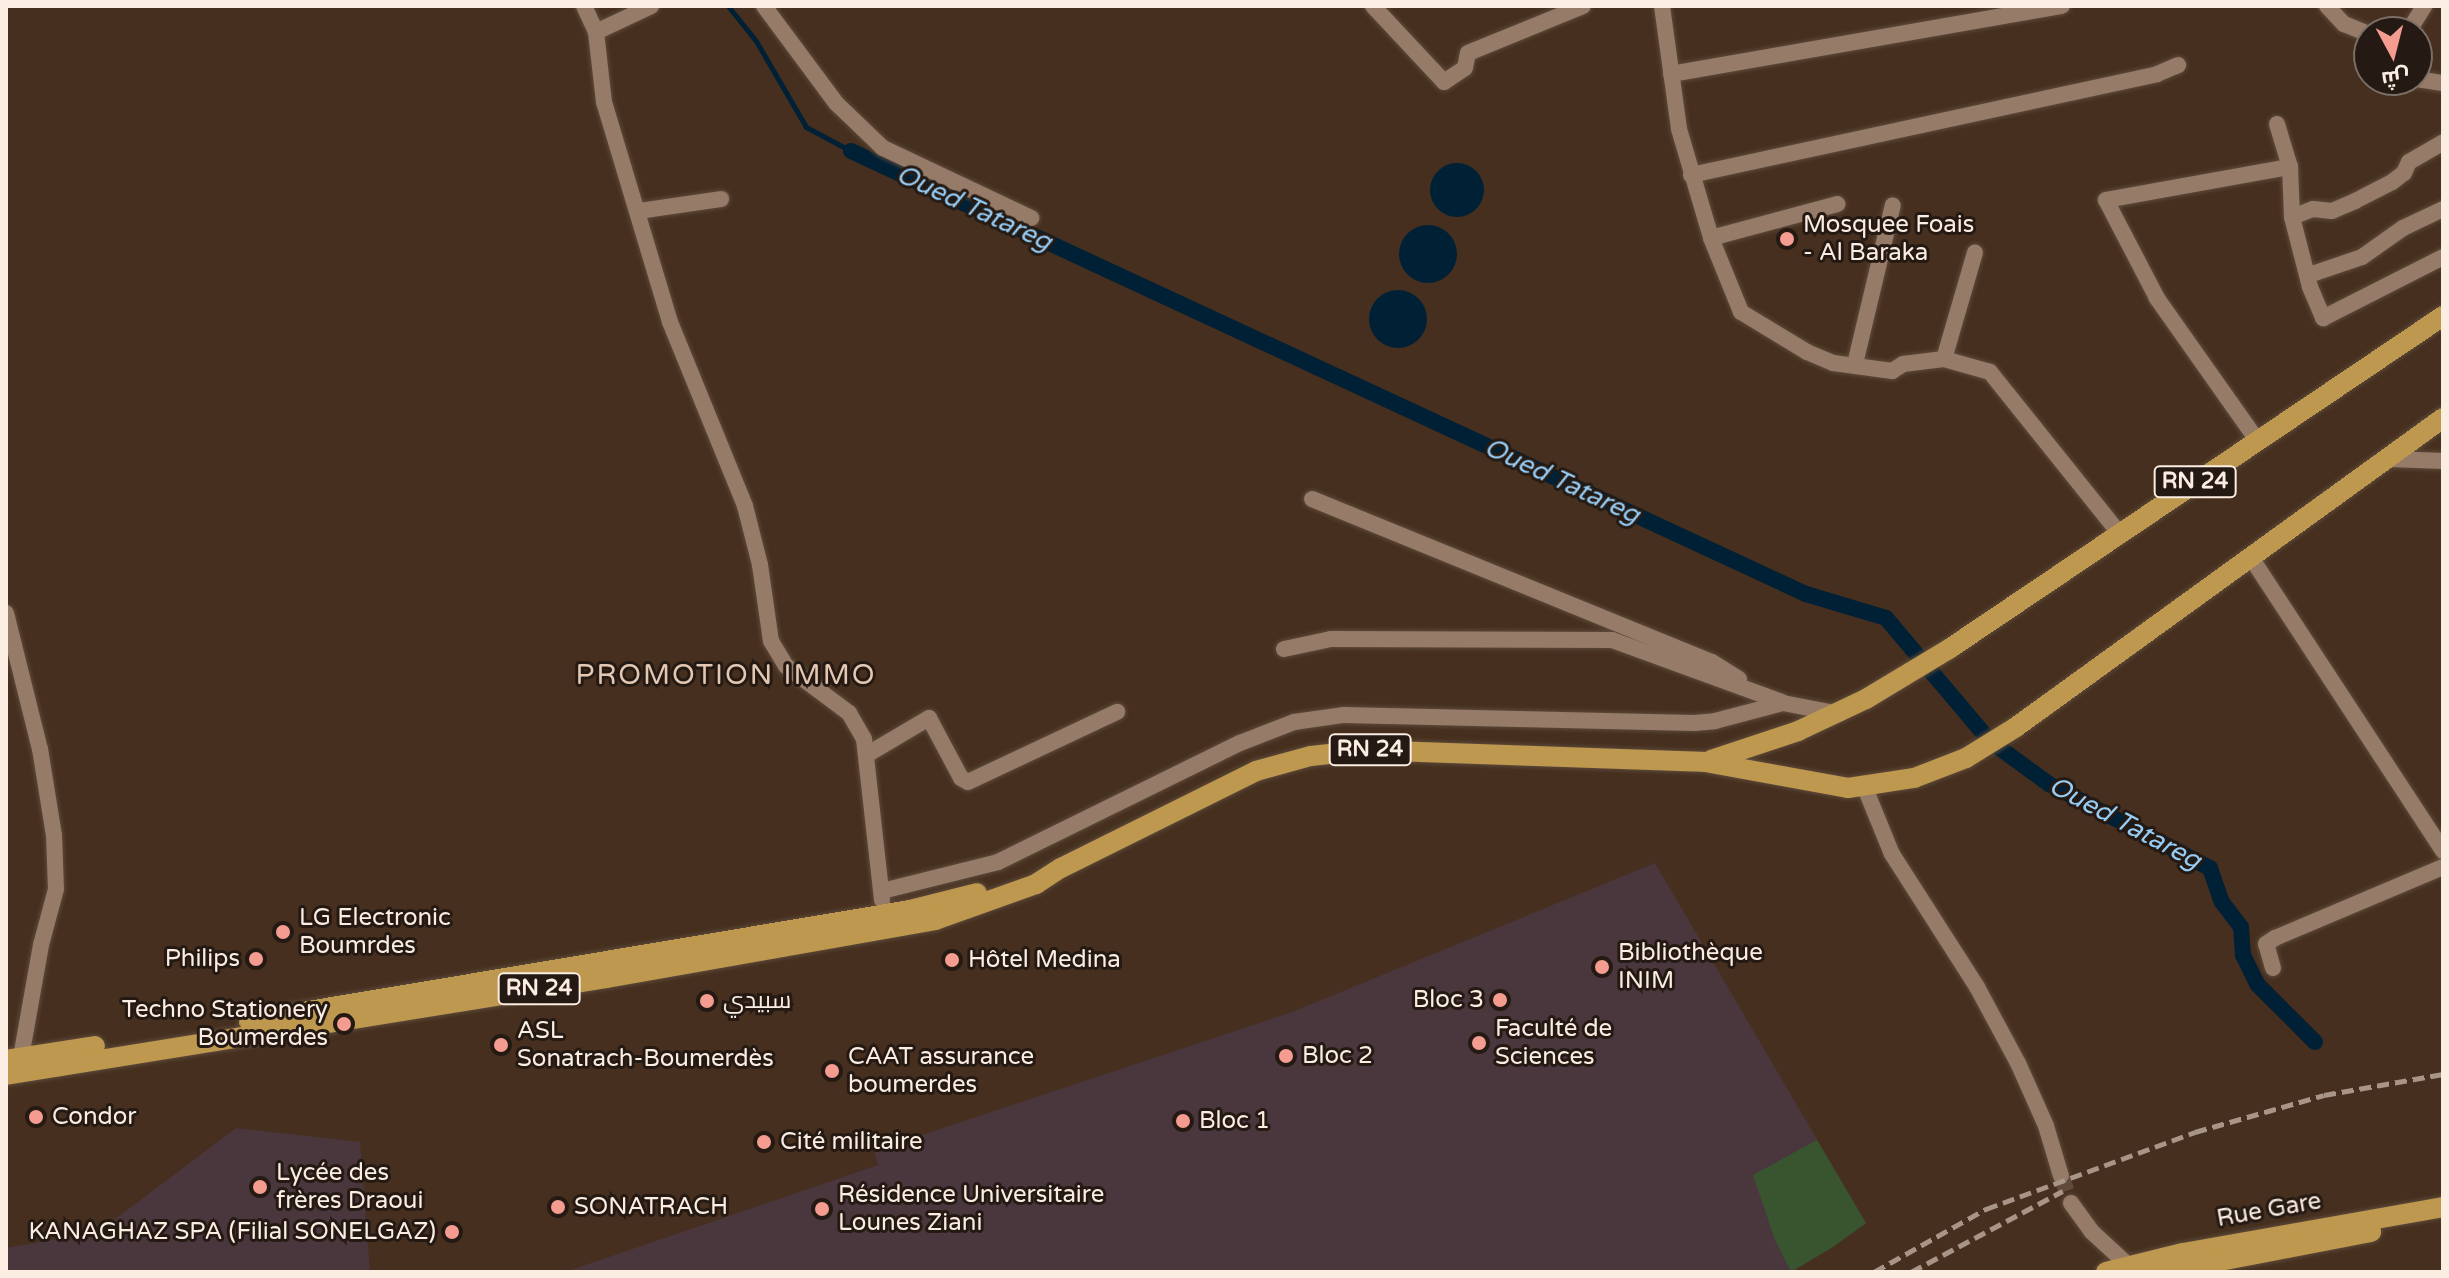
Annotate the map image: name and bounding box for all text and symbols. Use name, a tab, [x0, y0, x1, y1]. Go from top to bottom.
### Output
north arrow	[2353, 16, 2433, 96]
text: ش	[2380, 63, 2411, 92]
water label: Oued Tatareg	[891, 158, 1057, 258]
place label: Mosquee Foais - Al Baraka	[1803, 211, 1974, 267]
marker: Mosquee Foais - Al Baraka	[1778, 230, 1796, 248]
water label: Oued Tatareg	[1479, 431, 1645, 531]
road number: RN 24	[2153, 464, 2237, 500]
district label: PROMOTION IMMO	[576, 658, 876, 692]
road number: RN 24	[1328, 732, 1412, 768]
water label: Oued Tatareg	[2044, 770, 2206, 876]
place label: LG Electronic Boumrdes	[299, 904, 451, 960]
marker: LG Electronic Boumrdes	[274, 923, 292, 941]
place label: Bibliothèque INIM	[1618, 939, 1763, 995]
place label: Philips	[165, 945, 240, 973]
place label: Hôtel Medina	[968, 946, 1121, 974]
marker: Philips	[247, 950, 265, 968]
marker: Hôtel Medina	[943, 951, 961, 969]
marker: Bibliothèque INIM	[1593, 958, 1611, 976]
road number: RN 24	[497, 971, 581, 1007]
place label: Bloc 3	[1413, 986, 1484, 1014]
place label: سبيدي	[723, 987, 791, 1015]
marker: Bloc 3	[1491, 991, 1509, 1009]
marker: سبيدي	[698, 992, 716, 1010]
place label: Techno Stationery Boumerdes	[122, 996, 328, 1052]
marker: Techno Stationery Boumerdes	[335, 1015, 353, 1033]
place label: Faculté de Sciences	[1495, 1015, 1612, 1071]
place label: ASL Sonatrach-Boumerdès	[517, 1017, 774, 1073]
marker: Faculté de Sciences	[1470, 1034, 1488, 1052]
marker: ASL Sonatrach-Boumerdès	[492, 1036, 510, 1054]
place label: Bloc 2	[1302, 1042, 1373, 1070]
place label: CAAT assurance boumerdes	[848, 1043, 1034, 1099]
marker: Bloc 2	[1277, 1047, 1295, 1065]
marker: CAAT assurance boumerdes	[823, 1062, 841, 1080]
place label: Condor	[52, 1103, 136, 1131]
place label: Bloc 1	[1199, 1107, 1270, 1135]
marker: Condor	[27, 1108, 45, 1126]
marker: Bloc 1	[1174, 1112, 1192, 1130]
place label: Cité militaire	[780, 1128, 922, 1156]
marker: Cité militaire	[755, 1133, 773, 1151]
place label: Lycée des frères Draoui	[276, 1159, 423, 1215]
marker: Lycée des frères Draoui	[251, 1178, 269, 1196]
place label: Résidence Universitaire Lounes Ziani	[838, 1181, 1104, 1237]
street label: Rue Gare	[2215, 1187, 2323, 1233]
place label: SONATRACH	[574, 1193, 728, 1221]
marker: SONATRACH	[549, 1198, 567, 1216]
marker: Résidence Universitaire Lounes Ziani	[813, 1200, 831, 1218]
place label: KANAGHAZ SPA (Filial SONELGAZ)	[29, 1218, 436, 1246]
marker: KANAGHAZ SPA (Filial SONELGAZ)	[443, 1223, 461, 1241]

